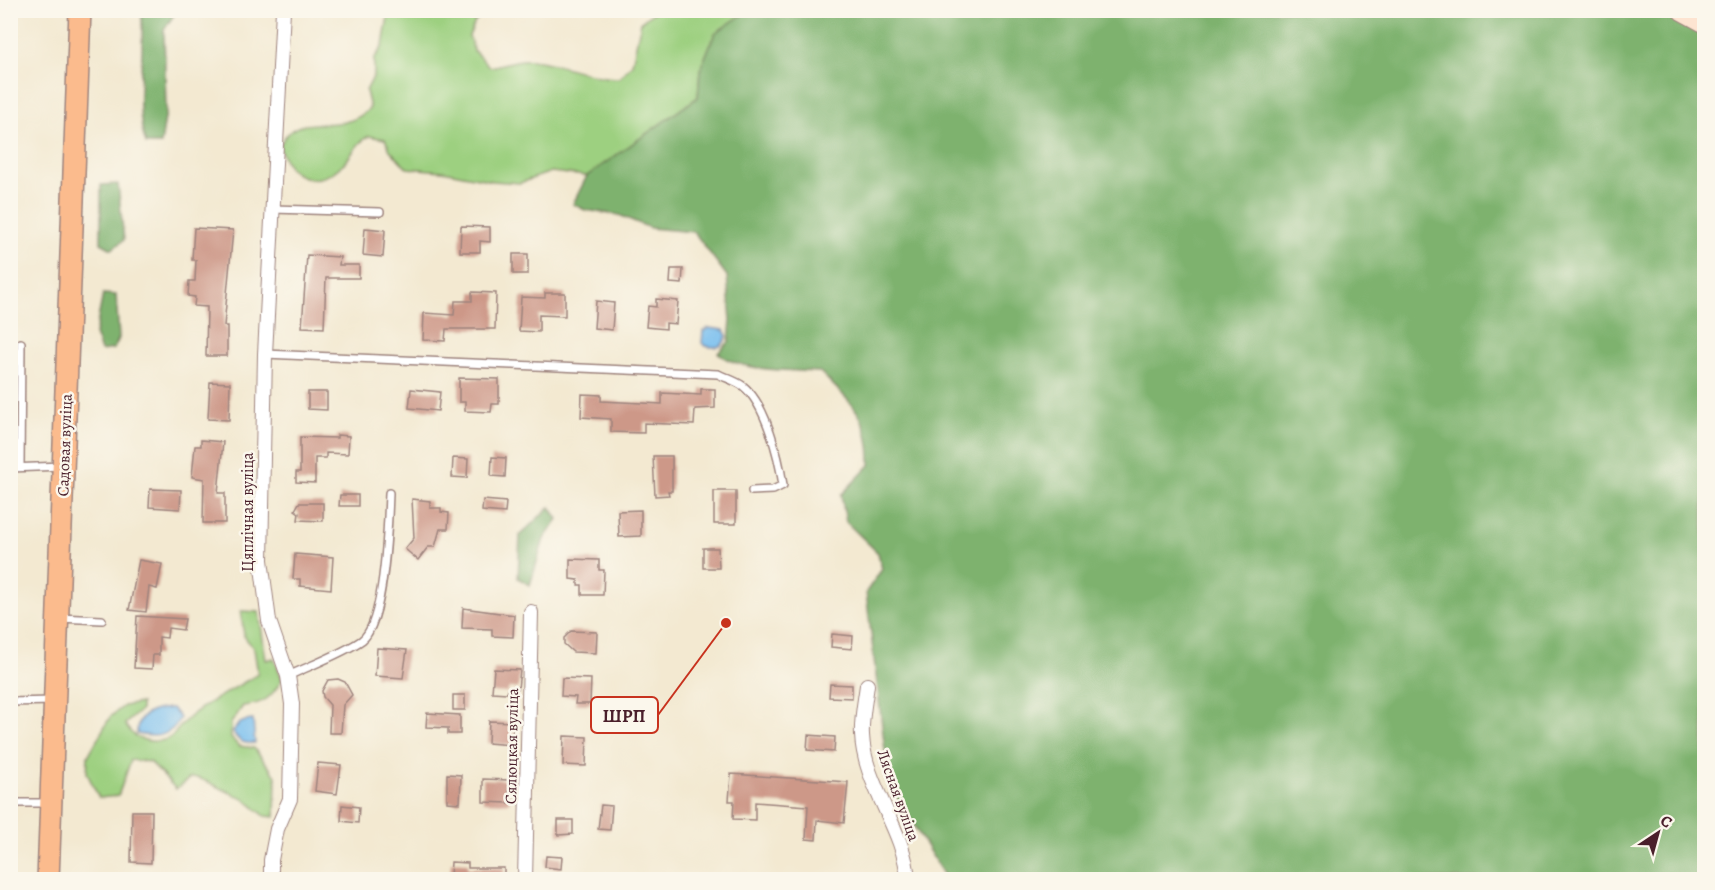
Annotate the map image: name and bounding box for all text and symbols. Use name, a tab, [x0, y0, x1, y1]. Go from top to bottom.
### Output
street label: Садовая вуліца	[52, 393, 78, 497]
street label: Цяплічная вуліца	[237, 452, 259, 572]
street label: Сялюцкая вуліца	[500, 687, 524, 804]
callout: ШРП	[591, 697, 658, 733]
text: ШРП	[603, 704, 645, 728]
street label: Лясная вуліца	[871, 746, 925, 845]
north arrow	[1628, 803, 1688, 863]
text: С	[1656, 810, 1677, 834]

